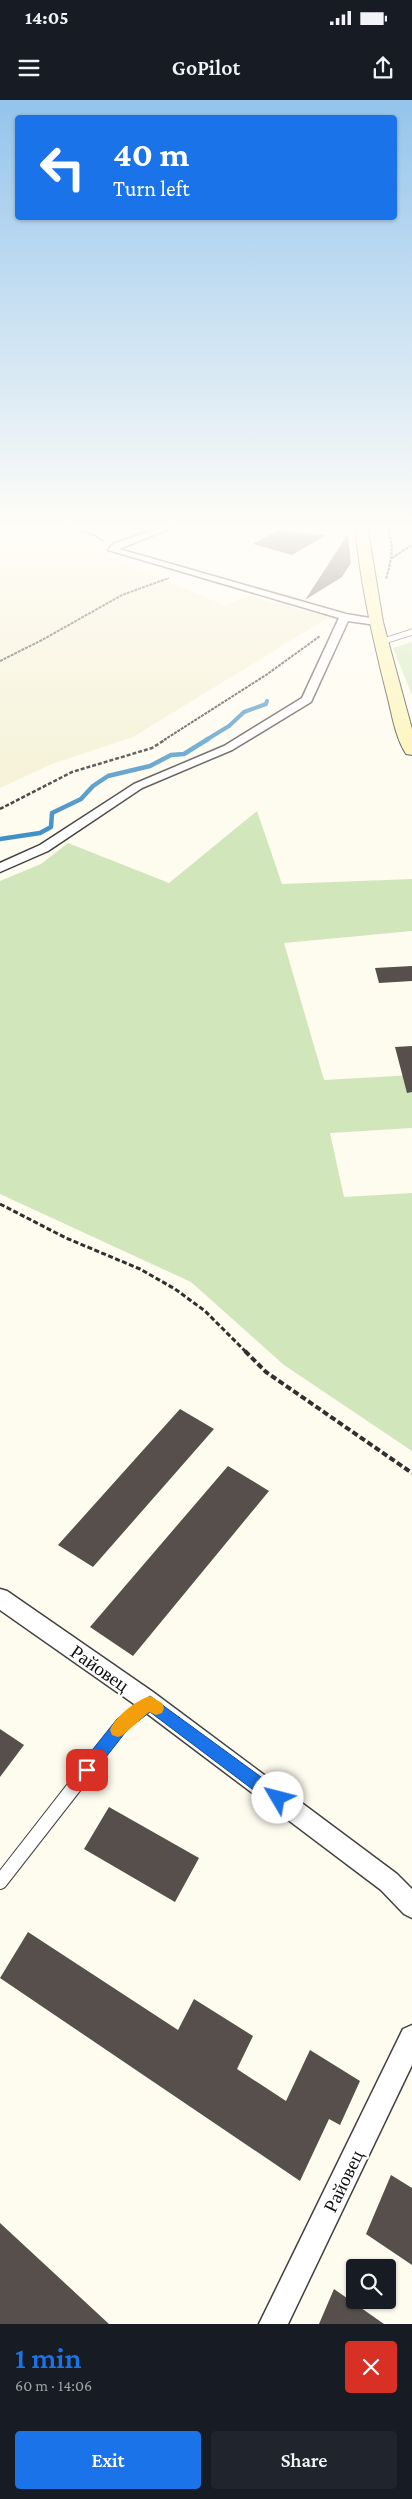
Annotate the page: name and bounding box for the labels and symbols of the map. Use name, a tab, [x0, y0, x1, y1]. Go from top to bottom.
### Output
street label: Райовец	[67, 1641, 133, 1696]
pin	[66, 1749, 108, 1791]
position arrow	[251, 1771, 303, 1823]
street label: Райовец	[320, 2147, 367, 2216]

